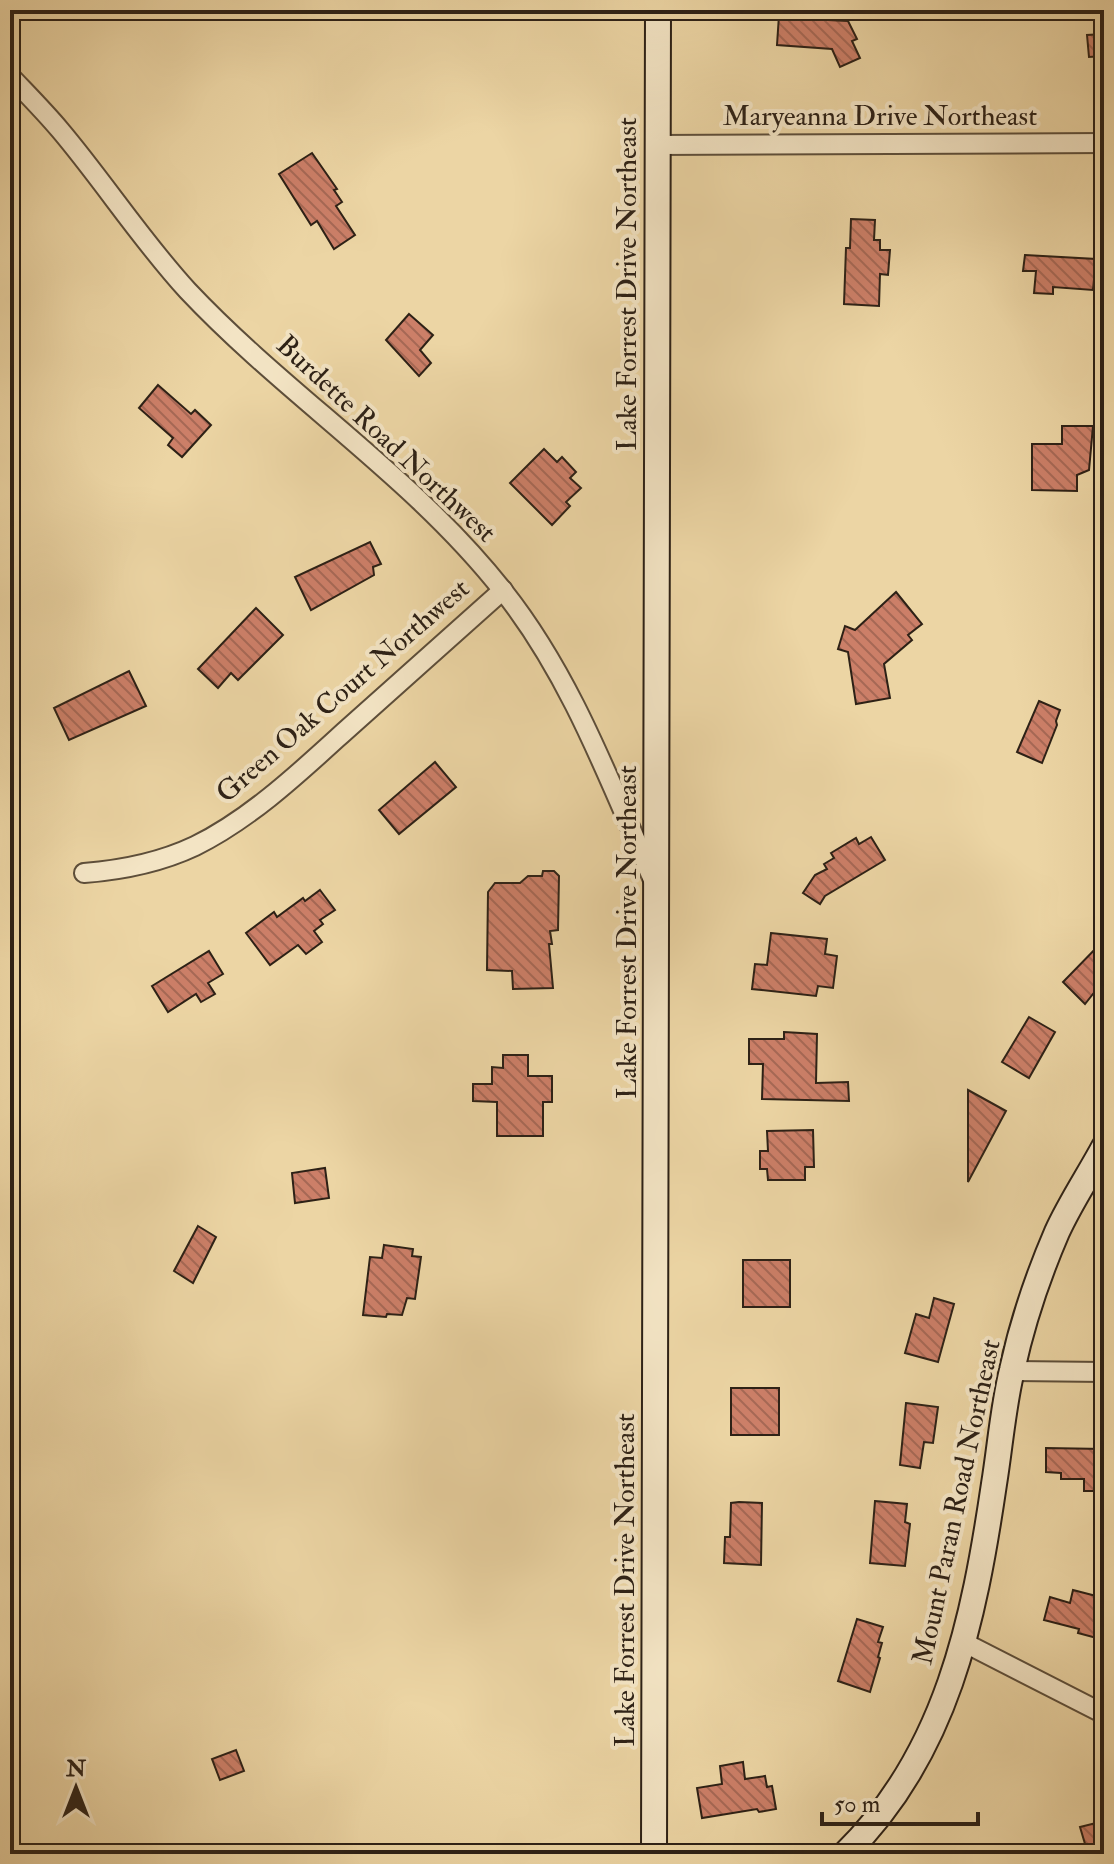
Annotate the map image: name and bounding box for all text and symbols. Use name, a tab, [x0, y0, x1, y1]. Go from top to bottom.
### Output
street label: Maryeanna Drive Northeast	[723, 99, 1037, 134]
street label: Lake Forrest Drive Northeast	[610, 117, 645, 451]
street label: Burdette Road Northwest	[269, 328, 503, 550]
street label: Green Oak Court Northwest	[209, 571, 477, 811]
street label: Lake Forrest Drive Northeast	[610, 765, 645, 1099]
street label: Mount Paran Road Northeast	[905, 1336, 1009, 1668]
street label: Lake Forrest Drive Northeast	[608, 1413, 643, 1747]
north arrow	[36, 1748, 116, 1828]
text: N	[65, 1755, 86, 1783]
scale bar	[822, 1776, 978, 1826]
text: 50 m	[834, 1789, 881, 1820]

